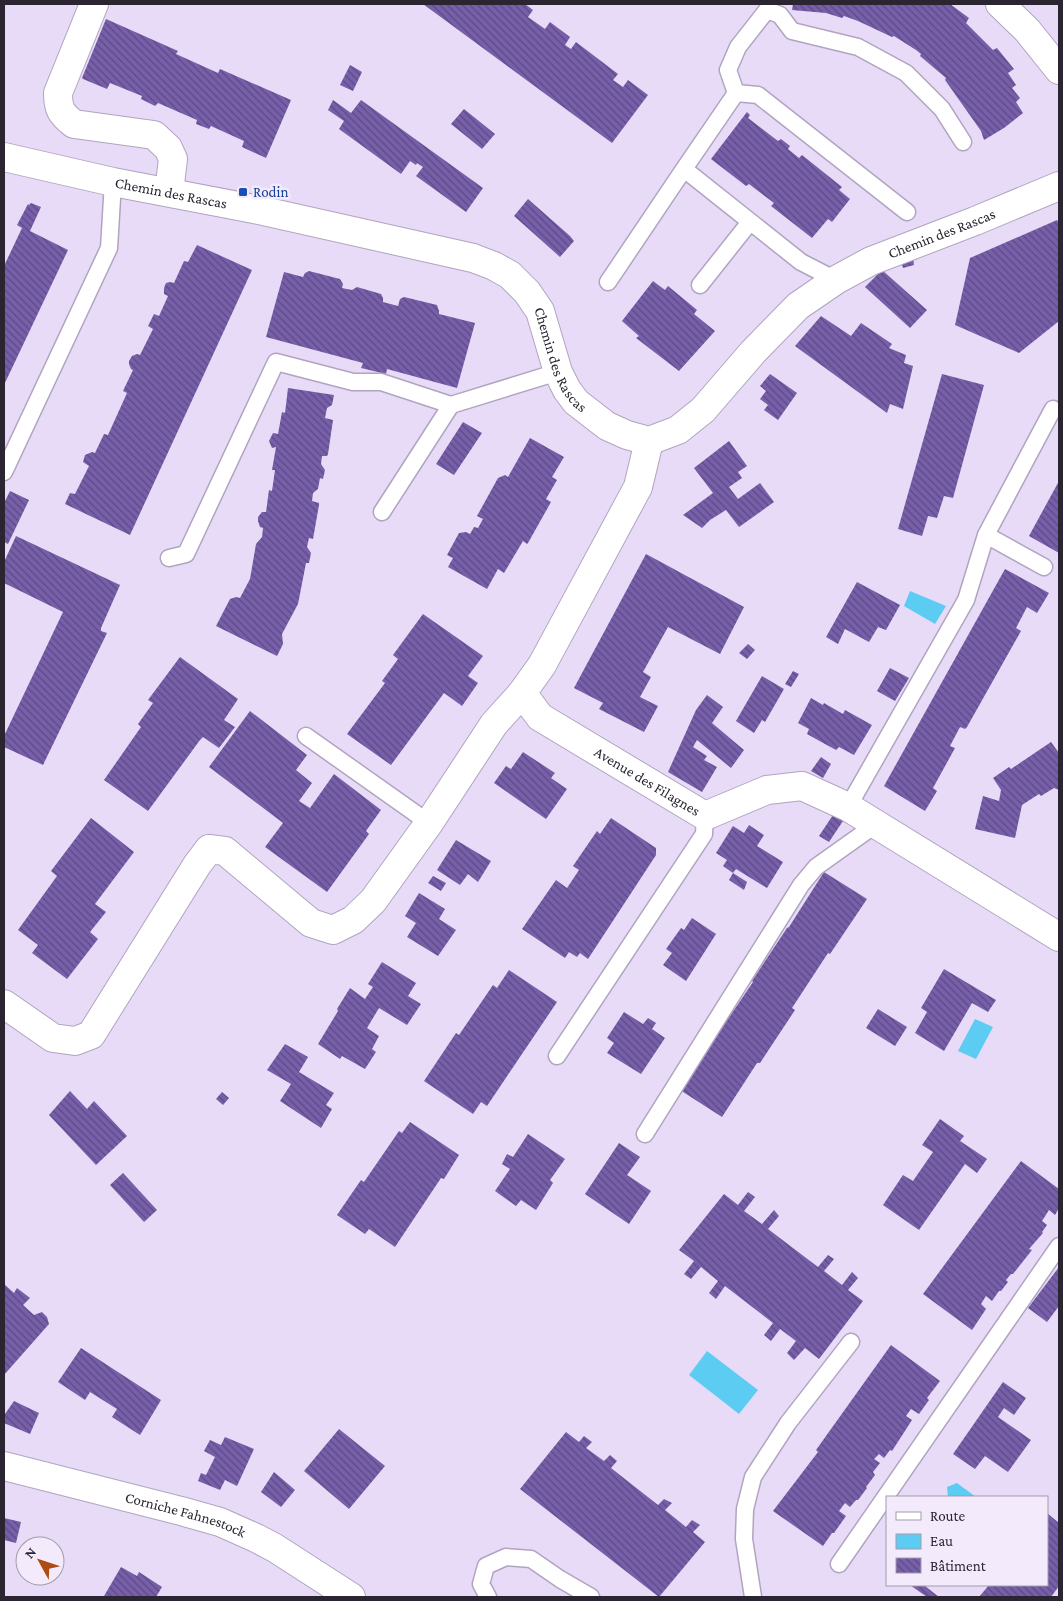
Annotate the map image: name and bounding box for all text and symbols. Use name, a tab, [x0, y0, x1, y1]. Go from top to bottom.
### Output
street label: Chemin des Rascas	[114, 175, 229, 212]
place label: Rodin	[253, 184, 288, 200]
marker: Rodin	[237, 186, 249, 198]
street label: Chemin des Rascas	[886, 205, 998, 262]
street label: Chemin des Rascas	[531, 305, 590, 415]
street label: Avenue des Filagnes	[592, 744, 703, 819]
street label: Corniche Fahnestock	[123, 1489, 249, 1541]
legend	[886, 1496, 1048, 1586]
text: Route	[930, 1508, 965, 1524]
text: Eau	[930, 1533, 953, 1549]
north arrow	[15, 1536, 65, 1586]
text: N	[21, 1543, 40, 1561]
text: Bâtiment	[930, 1558, 987, 1574]

